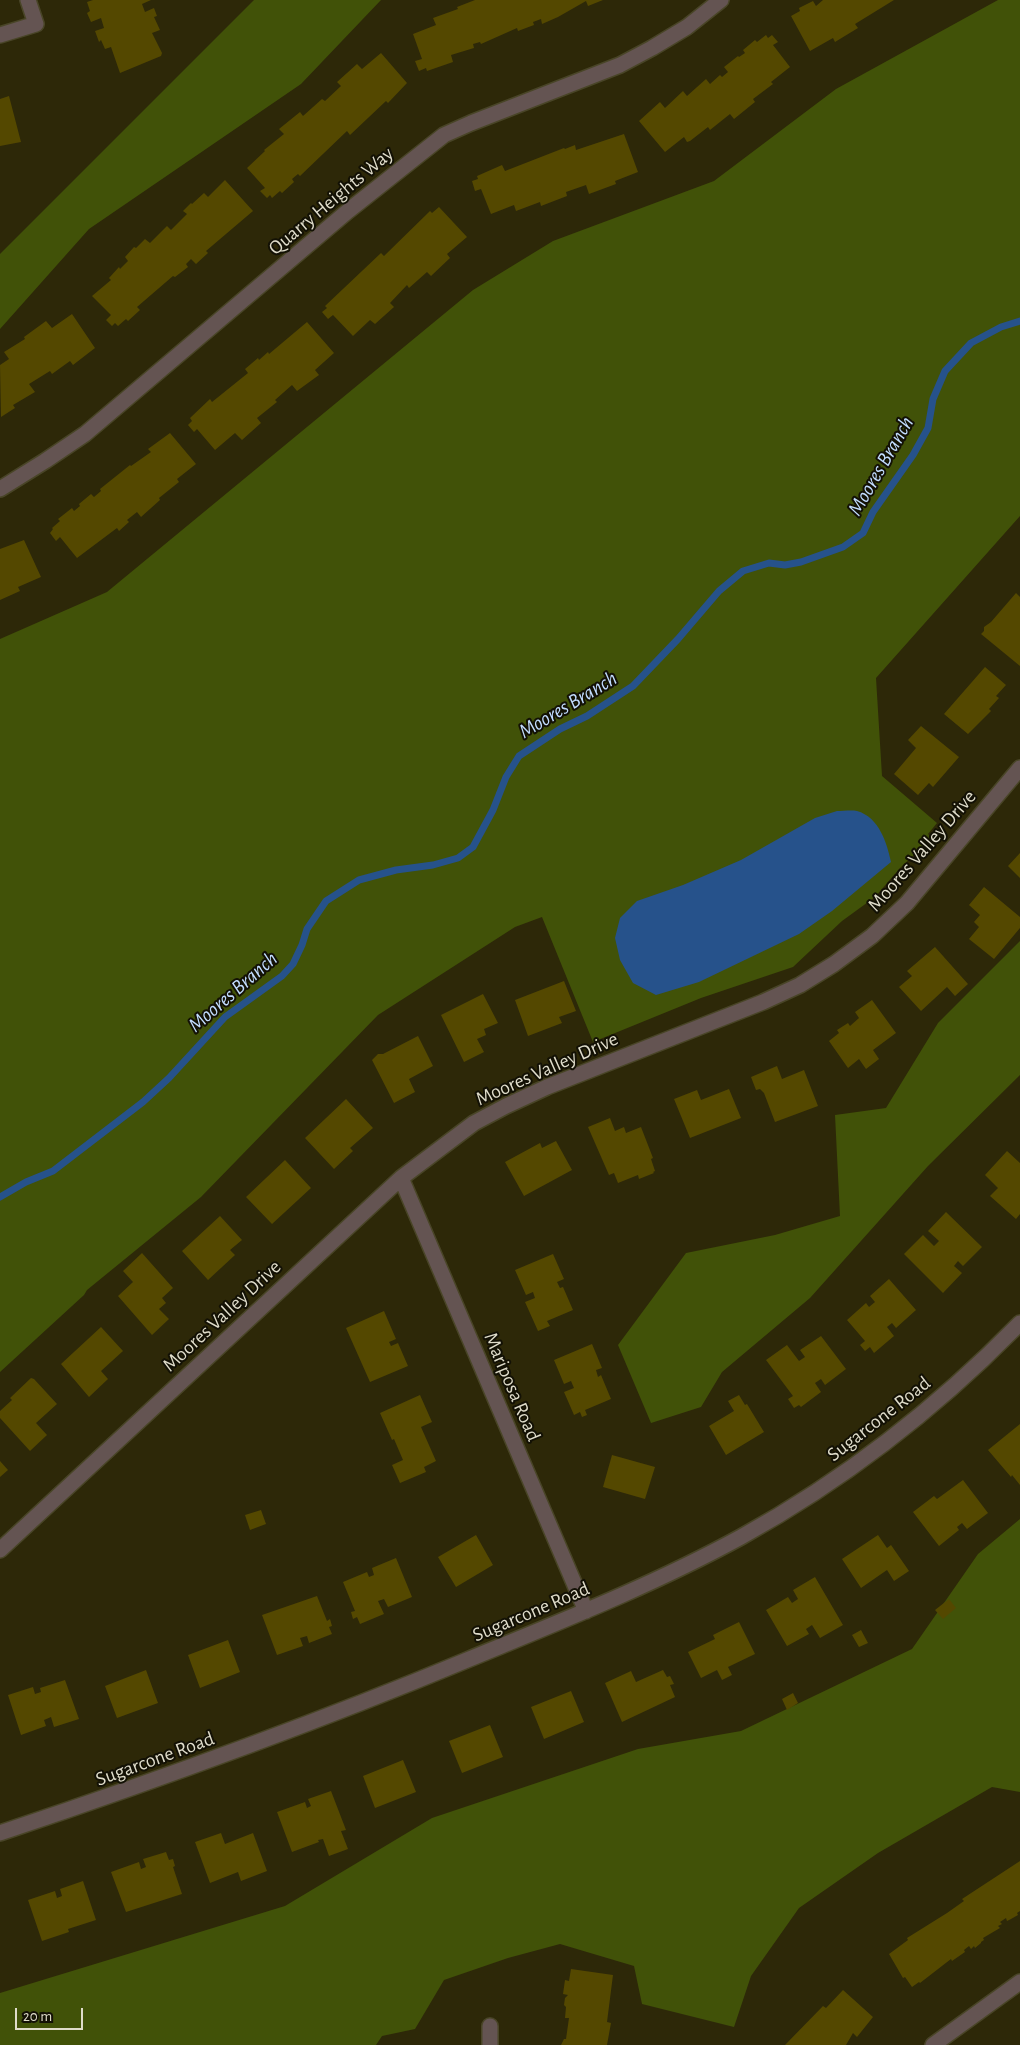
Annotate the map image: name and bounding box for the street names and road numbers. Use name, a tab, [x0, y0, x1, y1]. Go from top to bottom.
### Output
street label: Quarry Heights Way	[264, 142, 398, 260]
street label: Moores Valley Drive	[863, 785, 981, 917]
street label: Moores Valley Drive	[472, 1027, 622, 1111]
street label: Moores Valley Drive	[158, 1255, 286, 1377]
street label: Mariposa Road	[478, 1329, 546, 1445]
street label: Sugarcone Road	[823, 1371, 935, 1467]
street label: Sugarcone Road	[469, 1577, 593, 1647]
street label: Sugarcone Road	[92, 1726, 218, 1792]

